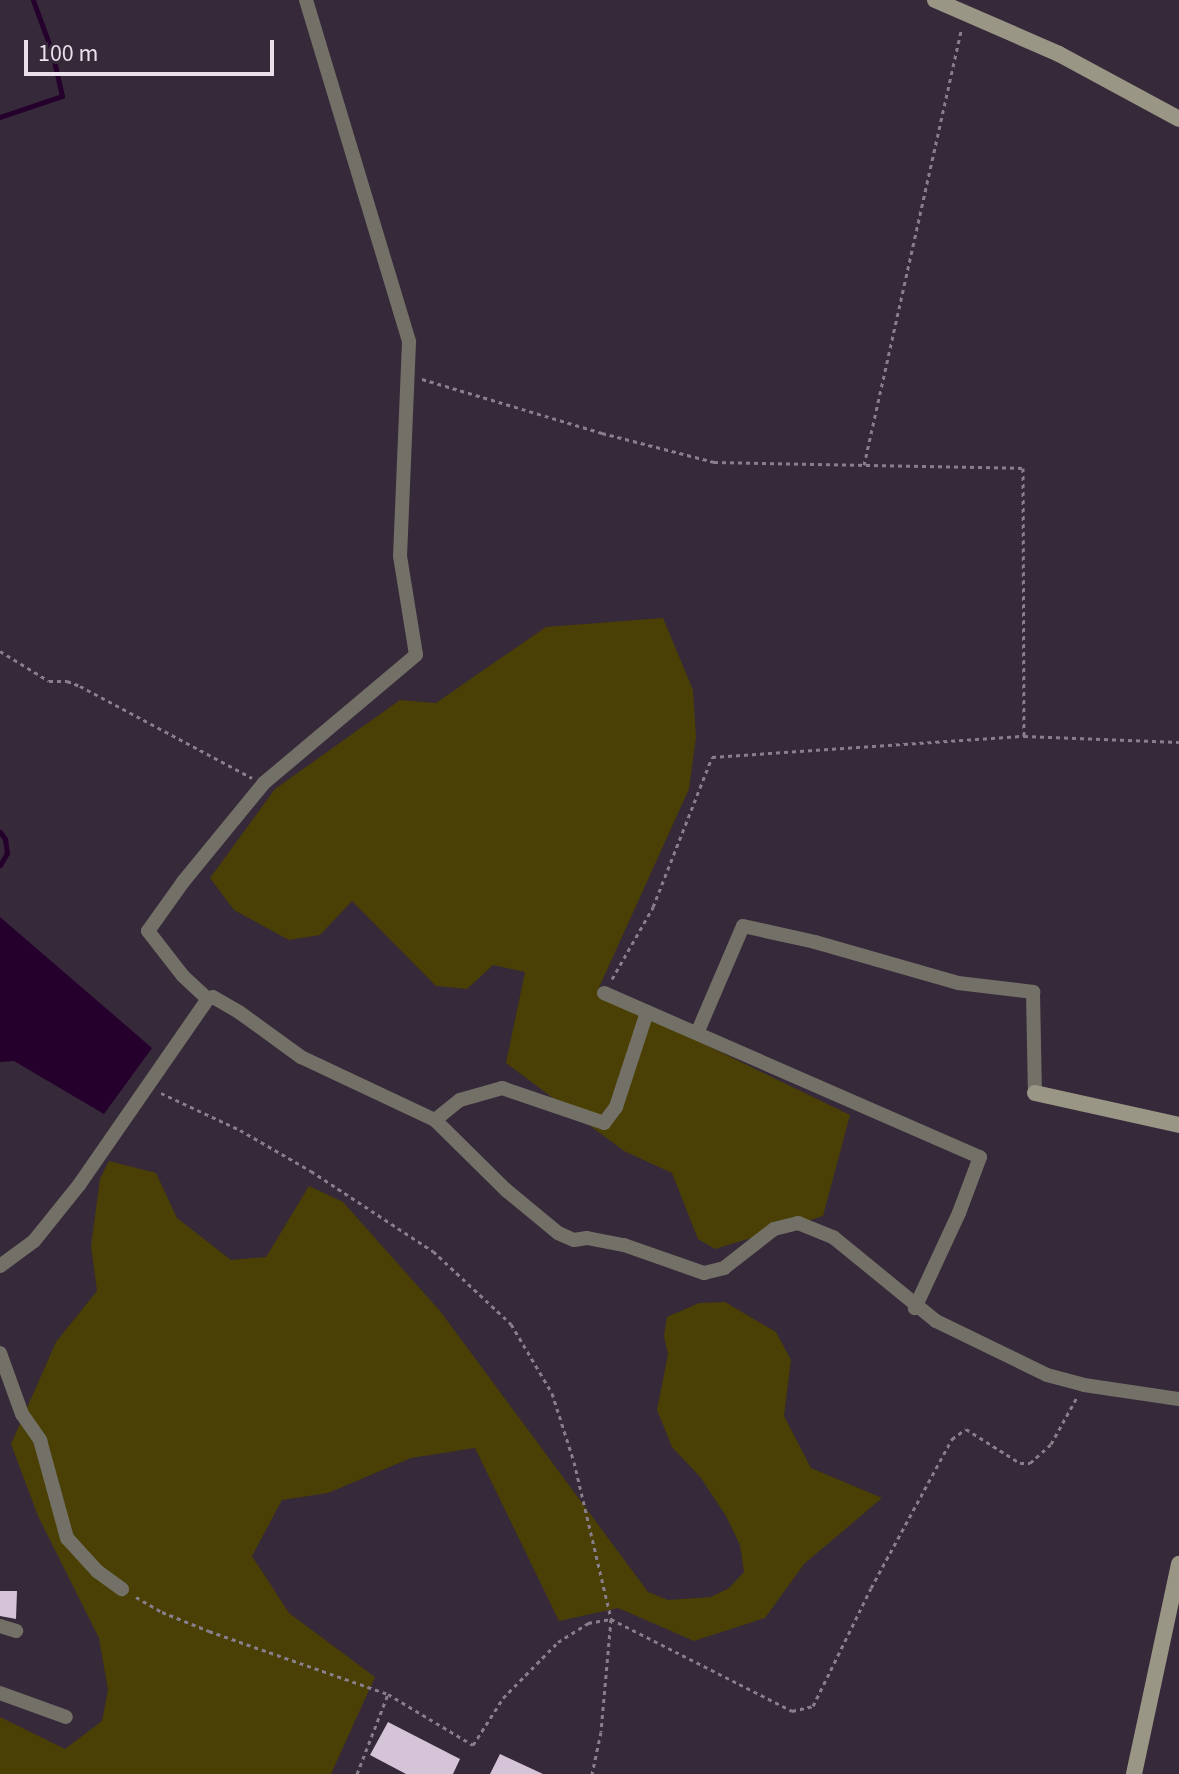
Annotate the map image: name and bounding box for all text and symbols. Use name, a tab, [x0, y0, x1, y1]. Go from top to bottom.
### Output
scale bar	[28, 24, 278, 74]
text: 100 m	[38, 36, 98, 71]

